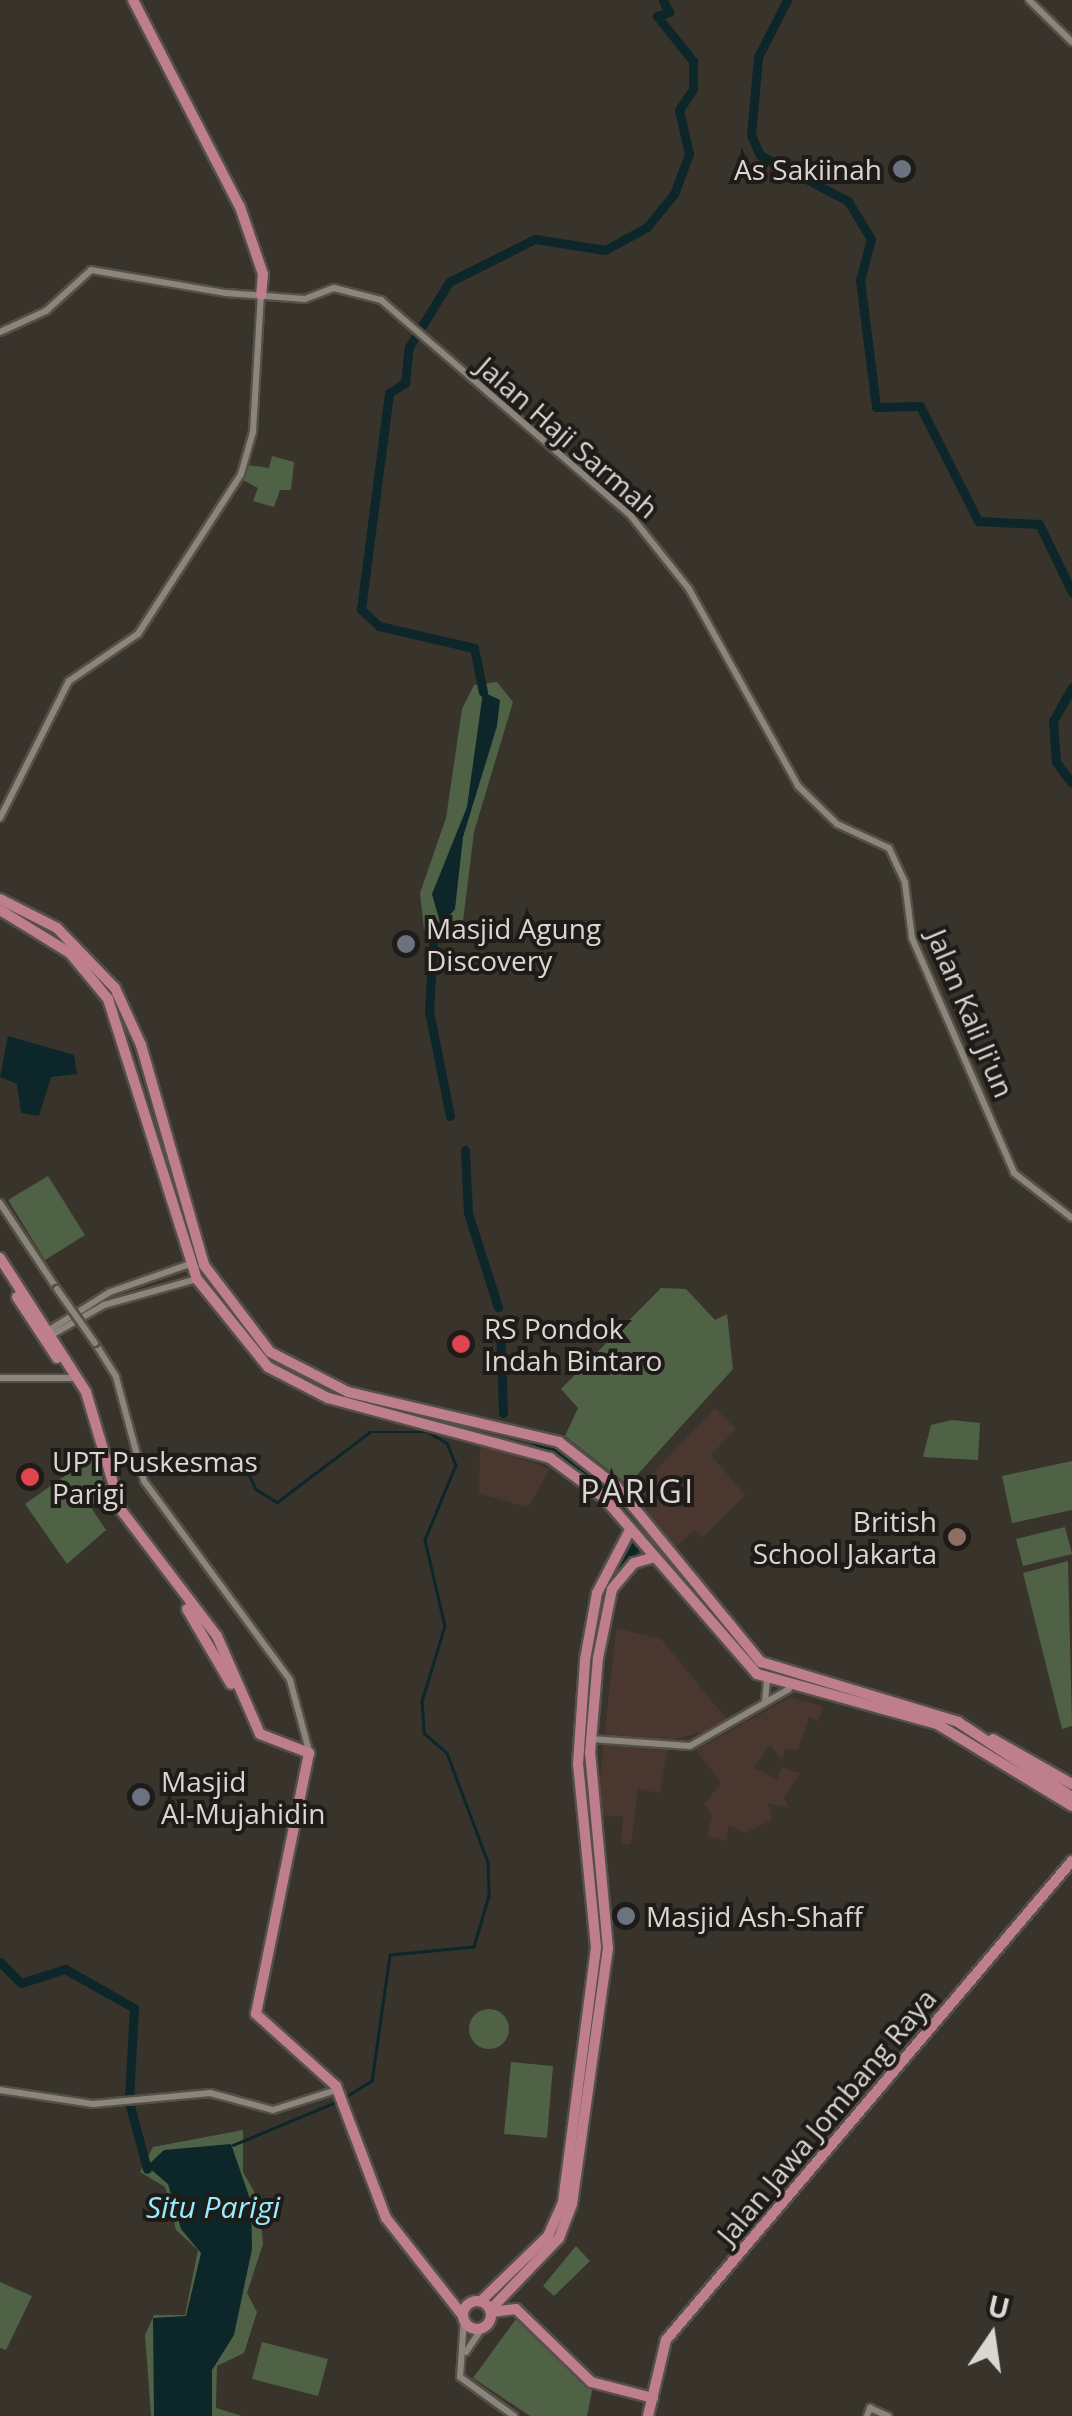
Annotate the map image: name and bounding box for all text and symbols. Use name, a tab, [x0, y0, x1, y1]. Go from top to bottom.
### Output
place label: As Sakiinah	[734, 152, 882, 186]
marker: As Sakiinah	[891, 158, 913, 180]
street label: Jalan Haji Sarmah	[471, 349, 665, 525]
place label: Masjid Agung Discovery	[426, 911, 601, 977]
street label: Jalan Kali Ji'un	[920, 924, 1022, 1102]
marker: Masjid Agung Discovery	[395, 933, 417, 955]
place label: RS Pondok Indah Bintaro	[484, 1311, 662, 1377]
marker: RS Pondok Indah Bintaro	[448, 1331, 474, 1357]
place label: UPT Puskesmas Parigi	[52, 1444, 258, 1510]
marker: UPT Puskesmas Parigi	[17, 1464, 43, 1490]
district label: PARIGI	[580, 1472, 696, 1510]
place label: British School Jakarta	[753, 1504, 937, 1570]
marker: British School Jakarta	[946, 1526, 968, 1548]
place label: Masjid Al-Mujahidin	[161, 1764, 325, 1830]
marker: Masjid Al-Mujahidin	[130, 1786, 152, 1808]
place label: Masjid Ash-Shaff	[646, 1899, 863, 1933]
marker: Masjid Ash-Shaff	[615, 1905, 637, 1927]
street label: Jalan Jawa Jombang Raya	[709, 1982, 943, 2250]
water label: Situ Parigi	[146, 2189, 280, 2225]
north arrow	[942, 2286, 1042, 2386]
text: U	[984, 2286, 1013, 2328]

